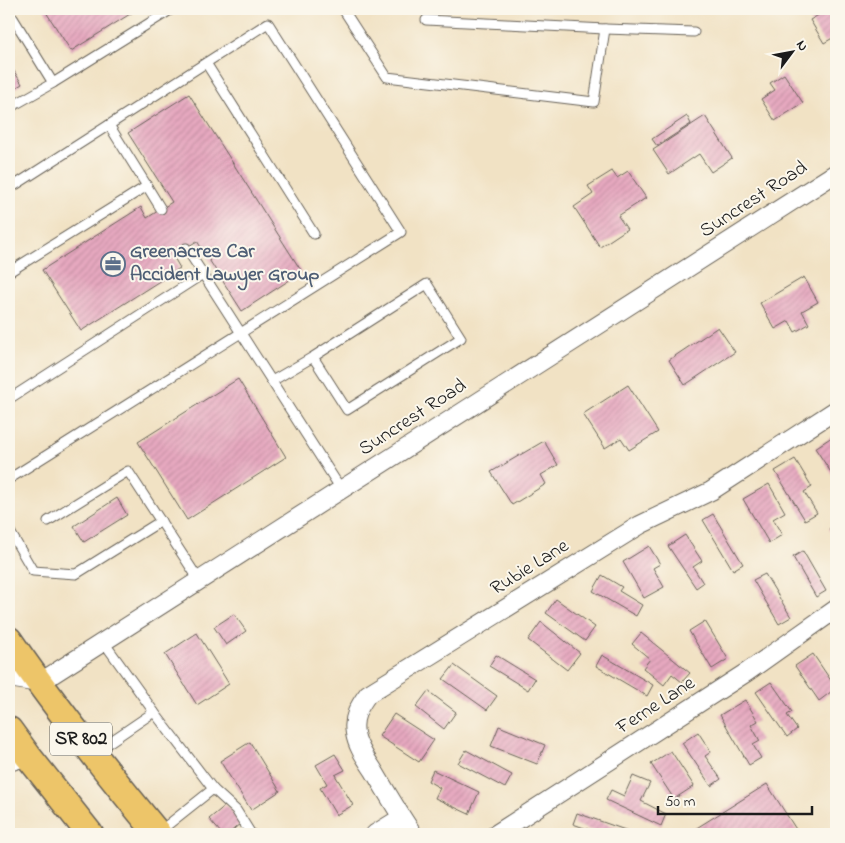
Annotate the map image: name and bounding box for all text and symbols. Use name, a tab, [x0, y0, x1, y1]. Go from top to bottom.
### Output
north arrow	[768, 28, 818, 78]
text: N	[790, 36, 813, 55]
street label: Suncrest Road	[694, 154, 814, 246]
place label: Greenacres Car Accident Lawyer Group	[130, 238, 320, 291]
office icon: Greenacres Car Accident Lawyer Group	[100, 251, 126, 277]
street label: Suncrest Road	[353, 372, 473, 464]
street label: Rubie Lane	[485, 532, 575, 604]
street label: Ferne Lane	[610, 670, 701, 743]
road number: SR 802	[50, 722, 112, 756]
scale bar	[658, 783, 811, 815]
text: 50 m	[665, 791, 696, 813]

